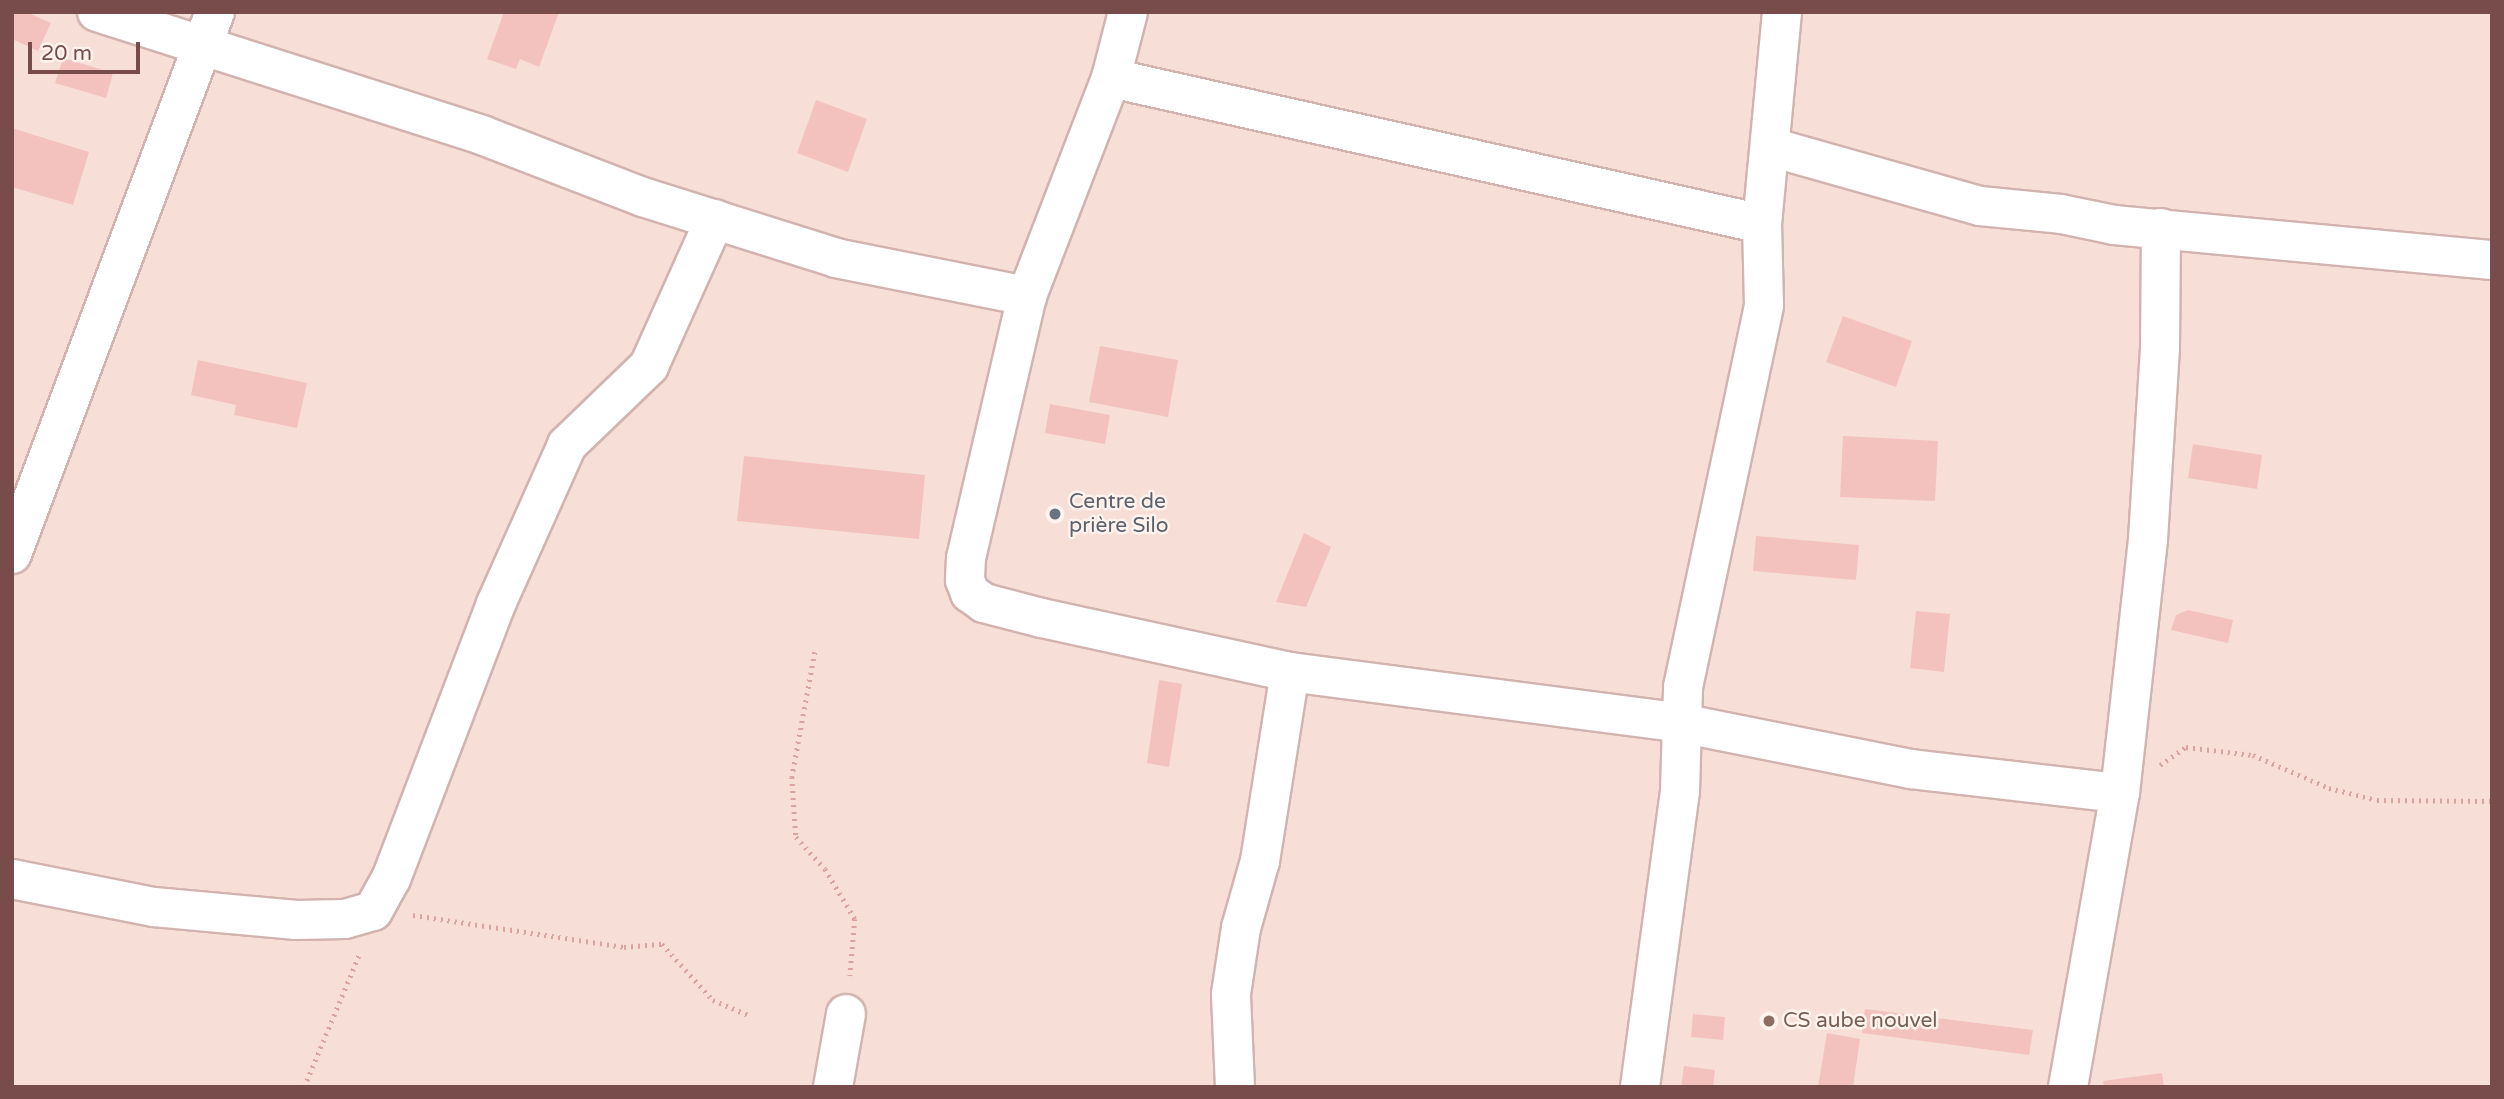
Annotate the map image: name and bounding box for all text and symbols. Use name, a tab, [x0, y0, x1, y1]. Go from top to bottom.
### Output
scale bar	[32, 28, 144, 72]
text: 20 m	[41, 41, 92, 66]
place label: Centre de prière Silo	[1069, 489, 1168, 539]
marker: Centre de prière Silo	[1047, 506, 1063, 522]
place label: CS aube nouvel	[1783, 1008, 1938, 1034]
marker: CS aube nouvel	[1761, 1013, 1777, 1029]

